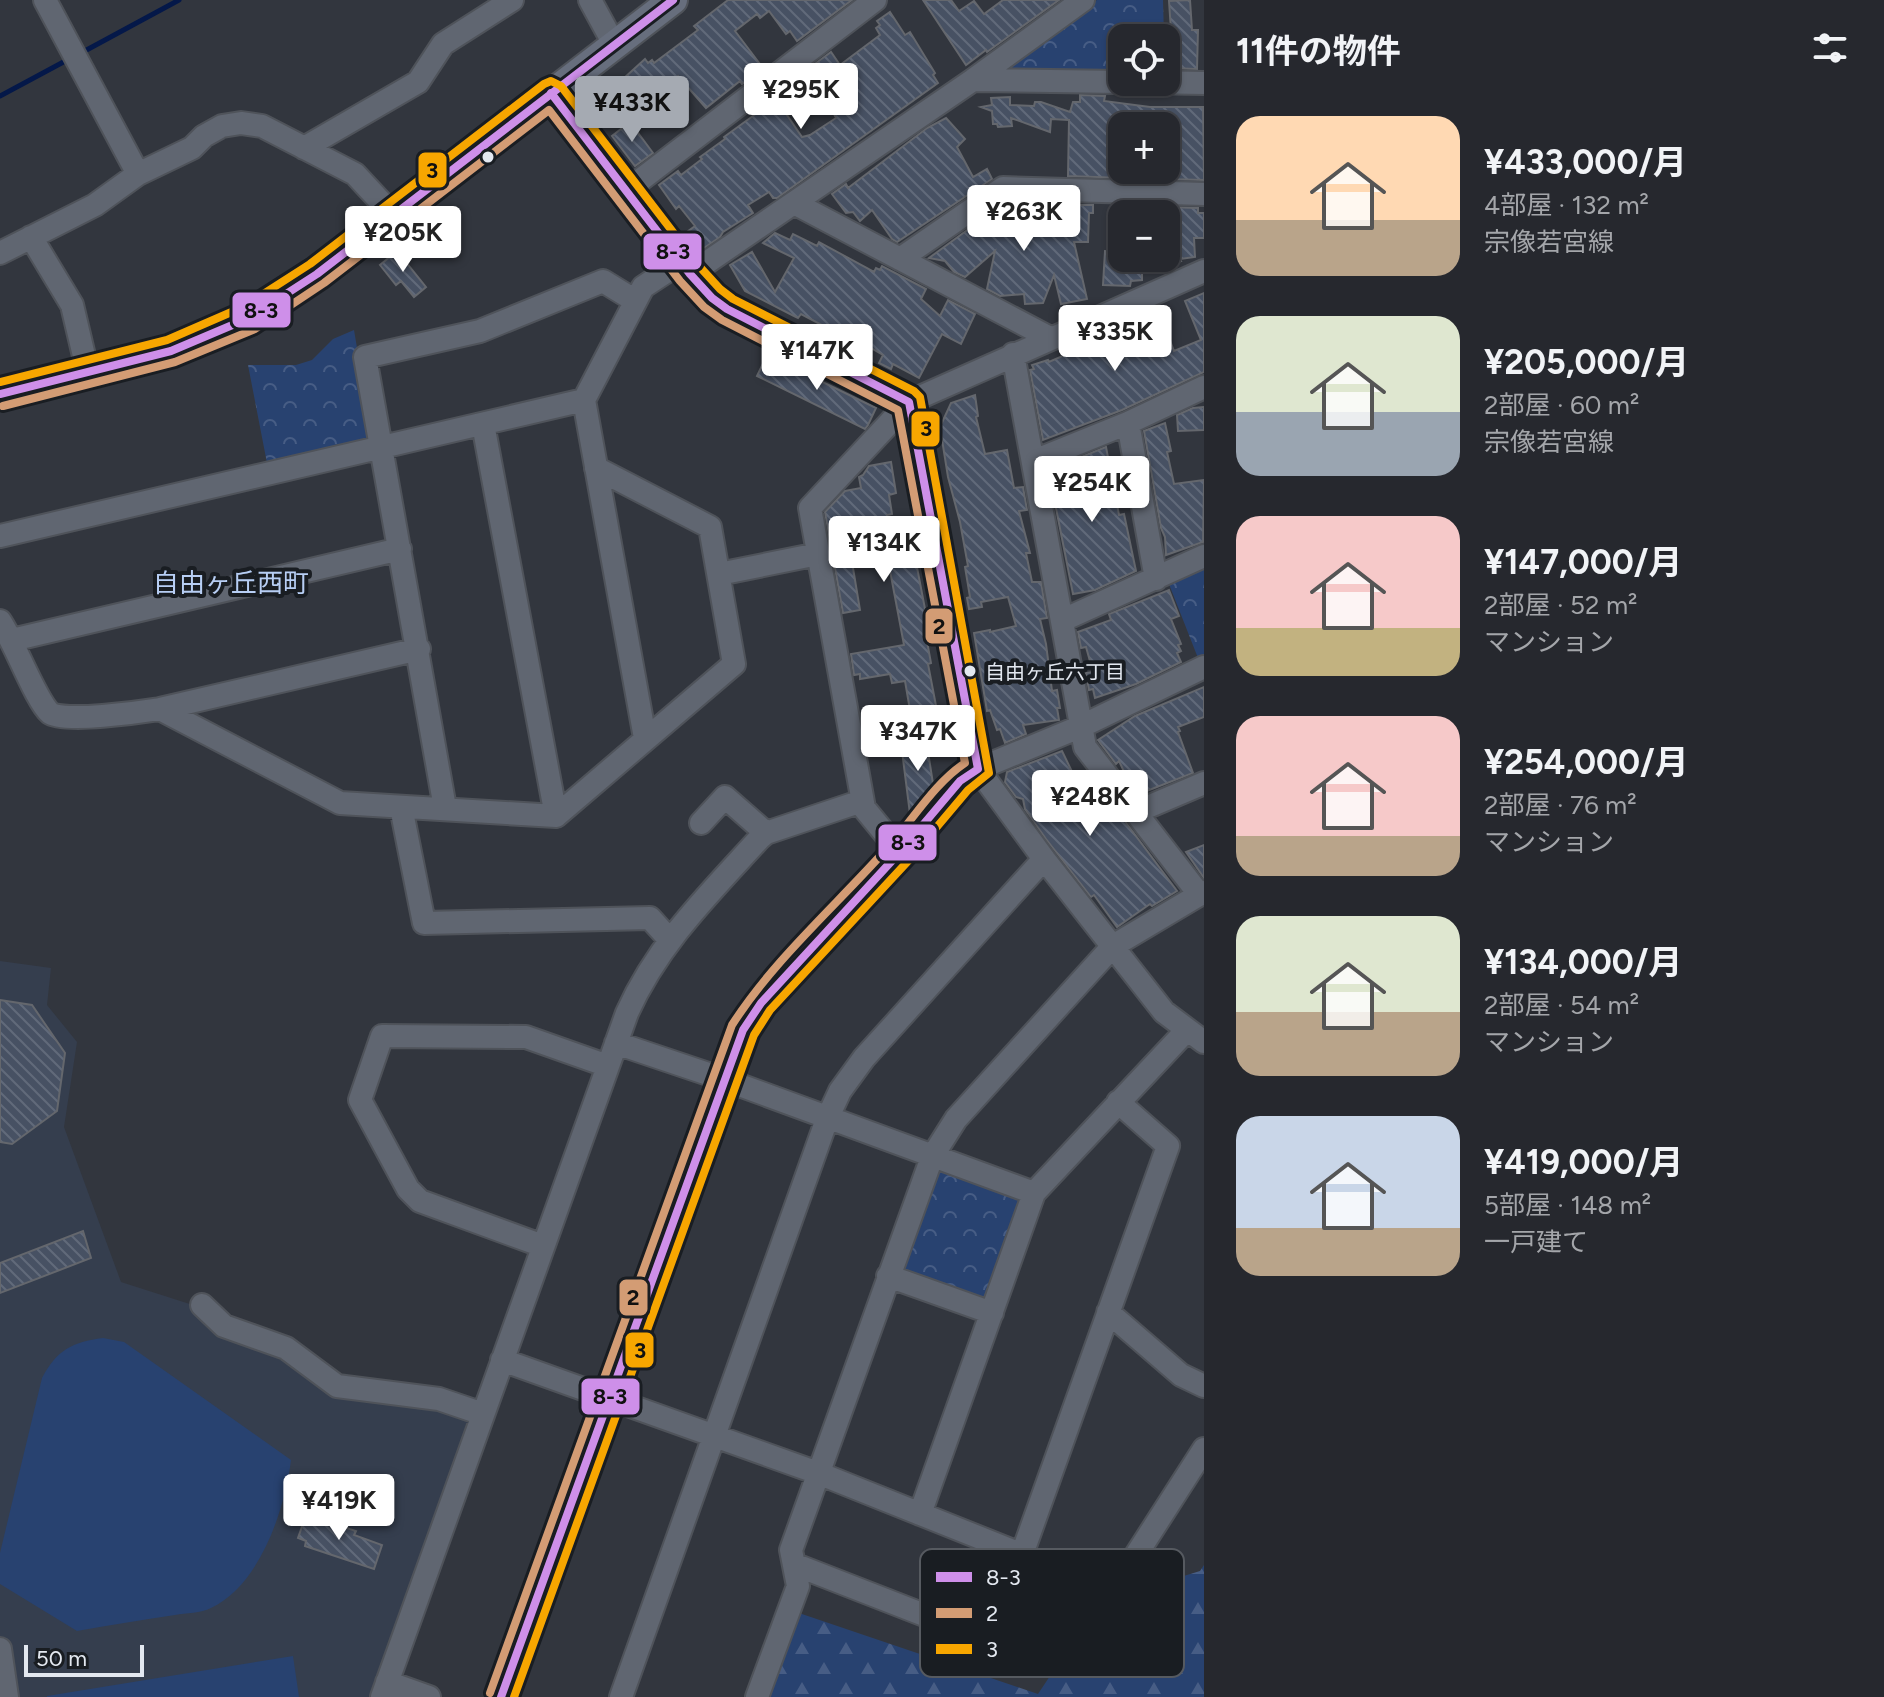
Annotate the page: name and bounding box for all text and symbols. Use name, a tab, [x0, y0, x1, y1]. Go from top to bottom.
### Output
map controls	[1108, 24, 1180, 272]
button: locate	[1108, 24, 1180, 96]
icon: filters	[1808, 26, 1852, 70]
text: 11件の物件	[1236, 31, 1401, 72]
pin: ¥295K	[745, 63, 857, 131]
text: ¥295K	[762, 73, 840, 105]
pin: ¥433K	[576, 76, 688, 144]
text: ¥433K	[593, 86, 671, 118]
button: +	[1108, 112, 1180, 184]
text: ¥433,000/月	[1484, 142, 1687, 183]
icon: home	[1300, 148, 1396, 244]
unlabelled marker	[480, 149, 496, 165]
line badge: 3	[417, 151, 448, 189]
text: 3	[426, 157, 438, 184]
pin: ¥263K	[968, 185, 1080, 253]
text: 4部屋 · 132 m²	[1484, 189, 1649, 221]
text: ¥263K	[985, 195, 1063, 227]
button: −	[1108, 200, 1180, 272]
pin: ¥205K	[347, 206, 459, 274]
text: ¥205K	[363, 216, 443, 248]
text: 宗像若宮線	[1484, 226, 1614, 258]
line badge: 8-3	[642, 232, 703, 271]
text: 8-3	[656, 238, 690, 265]
line badge: 8-3	[231, 291, 292, 329]
text: 8-3	[244, 297, 278, 324]
pin: ¥335K	[1059, 305, 1171, 373]
text: ¥335K	[1077, 315, 1153, 347]
pin: ¥147K	[761, 324, 873, 392]
text: ¥147K	[780, 334, 854, 366]
text: ¥205,000/月	[1484, 342, 1689, 383]
icon: home	[1300, 348, 1396, 444]
text: 2部屋 · 60 m²	[1484, 389, 1639, 421]
line badge: 3	[910, 410, 941, 448]
text: 3	[920, 415, 932, 442]
text: 宗像若宮線	[1484, 426, 1614, 458]
pin: ¥254K	[1036, 456, 1148, 524]
text: ¥254K	[1052, 466, 1132, 498]
pin: ¥134K	[828, 516, 940, 584]
text: ¥134K	[847, 526, 921, 558]
text: ¥147,000/月	[1484, 542, 1683, 583]
icon: home	[1300, 548, 1396, 644]
district label: 自由ヶ丘西町	[153, 567, 309, 599]
text: 2部屋 · 52 m²	[1484, 589, 1637, 621]
line badge: 2	[924, 607, 954, 645]
text: 2	[933, 613, 945, 640]
text: マンション	[1484, 626, 1614, 658]
place label: 自由ヶ丘六丁目	[985, 660, 1125, 684]
marker: 自由ヶ丘六丁目	[962, 663, 978, 679]
pin: ¥347K	[862, 705, 974, 773]
text: ¥347K	[879, 715, 957, 747]
text: ¥254,000/月	[1484, 742, 1689, 783]
icon: home	[1300, 748, 1396, 844]
pin: ¥248K	[1034, 770, 1146, 838]
text: ¥248K	[1050, 780, 1130, 812]
text: 2部屋 · 76 m²	[1484, 789, 1637, 821]
line badge: 8-3	[877, 823, 938, 862]
text: マンション	[1484, 826, 1614, 858]
text: 8-3	[891, 829, 925, 856]
text: ¥134,000/月	[1484, 942, 1683, 983]
icon: home	[1300, 948, 1396, 1044]
text: 2部屋 · 54 m²	[1484, 989, 1639, 1021]
text: マンション	[1484, 1026, 1614, 1058]
text: ¥419,000/月	[1484, 1142, 1683, 1183]
icon: home	[1300, 1148, 1396, 1244]
text: 5部屋 · 148 m²	[1484, 1189, 1651, 1221]
text: 一戸建て	[1484, 1226, 1588, 1258]
line badge: 2	[618, 1278, 649, 1317]
text: 2	[627, 1284, 639, 1311]
line badge: 3	[624, 1331, 655, 1369]
text: 3	[634, 1337, 646, 1364]
line badge: 8-3	[580, 1377, 641, 1416]
text: 8-3	[593, 1383, 627, 1410]
pin: ¥419K	[283, 1474, 395, 1542]
text: ¥419K	[301, 1484, 377, 1516]
legend	[920, 1549, 1184, 1677]
text: 8-3	[986, 1564, 1021, 1591]
text: 2	[986, 1600, 998, 1627]
text: 3	[986, 1636, 998, 1663]
scale bar	[24, 1641, 144, 1677]
text: 50 m	[36, 1645, 87, 1672]

